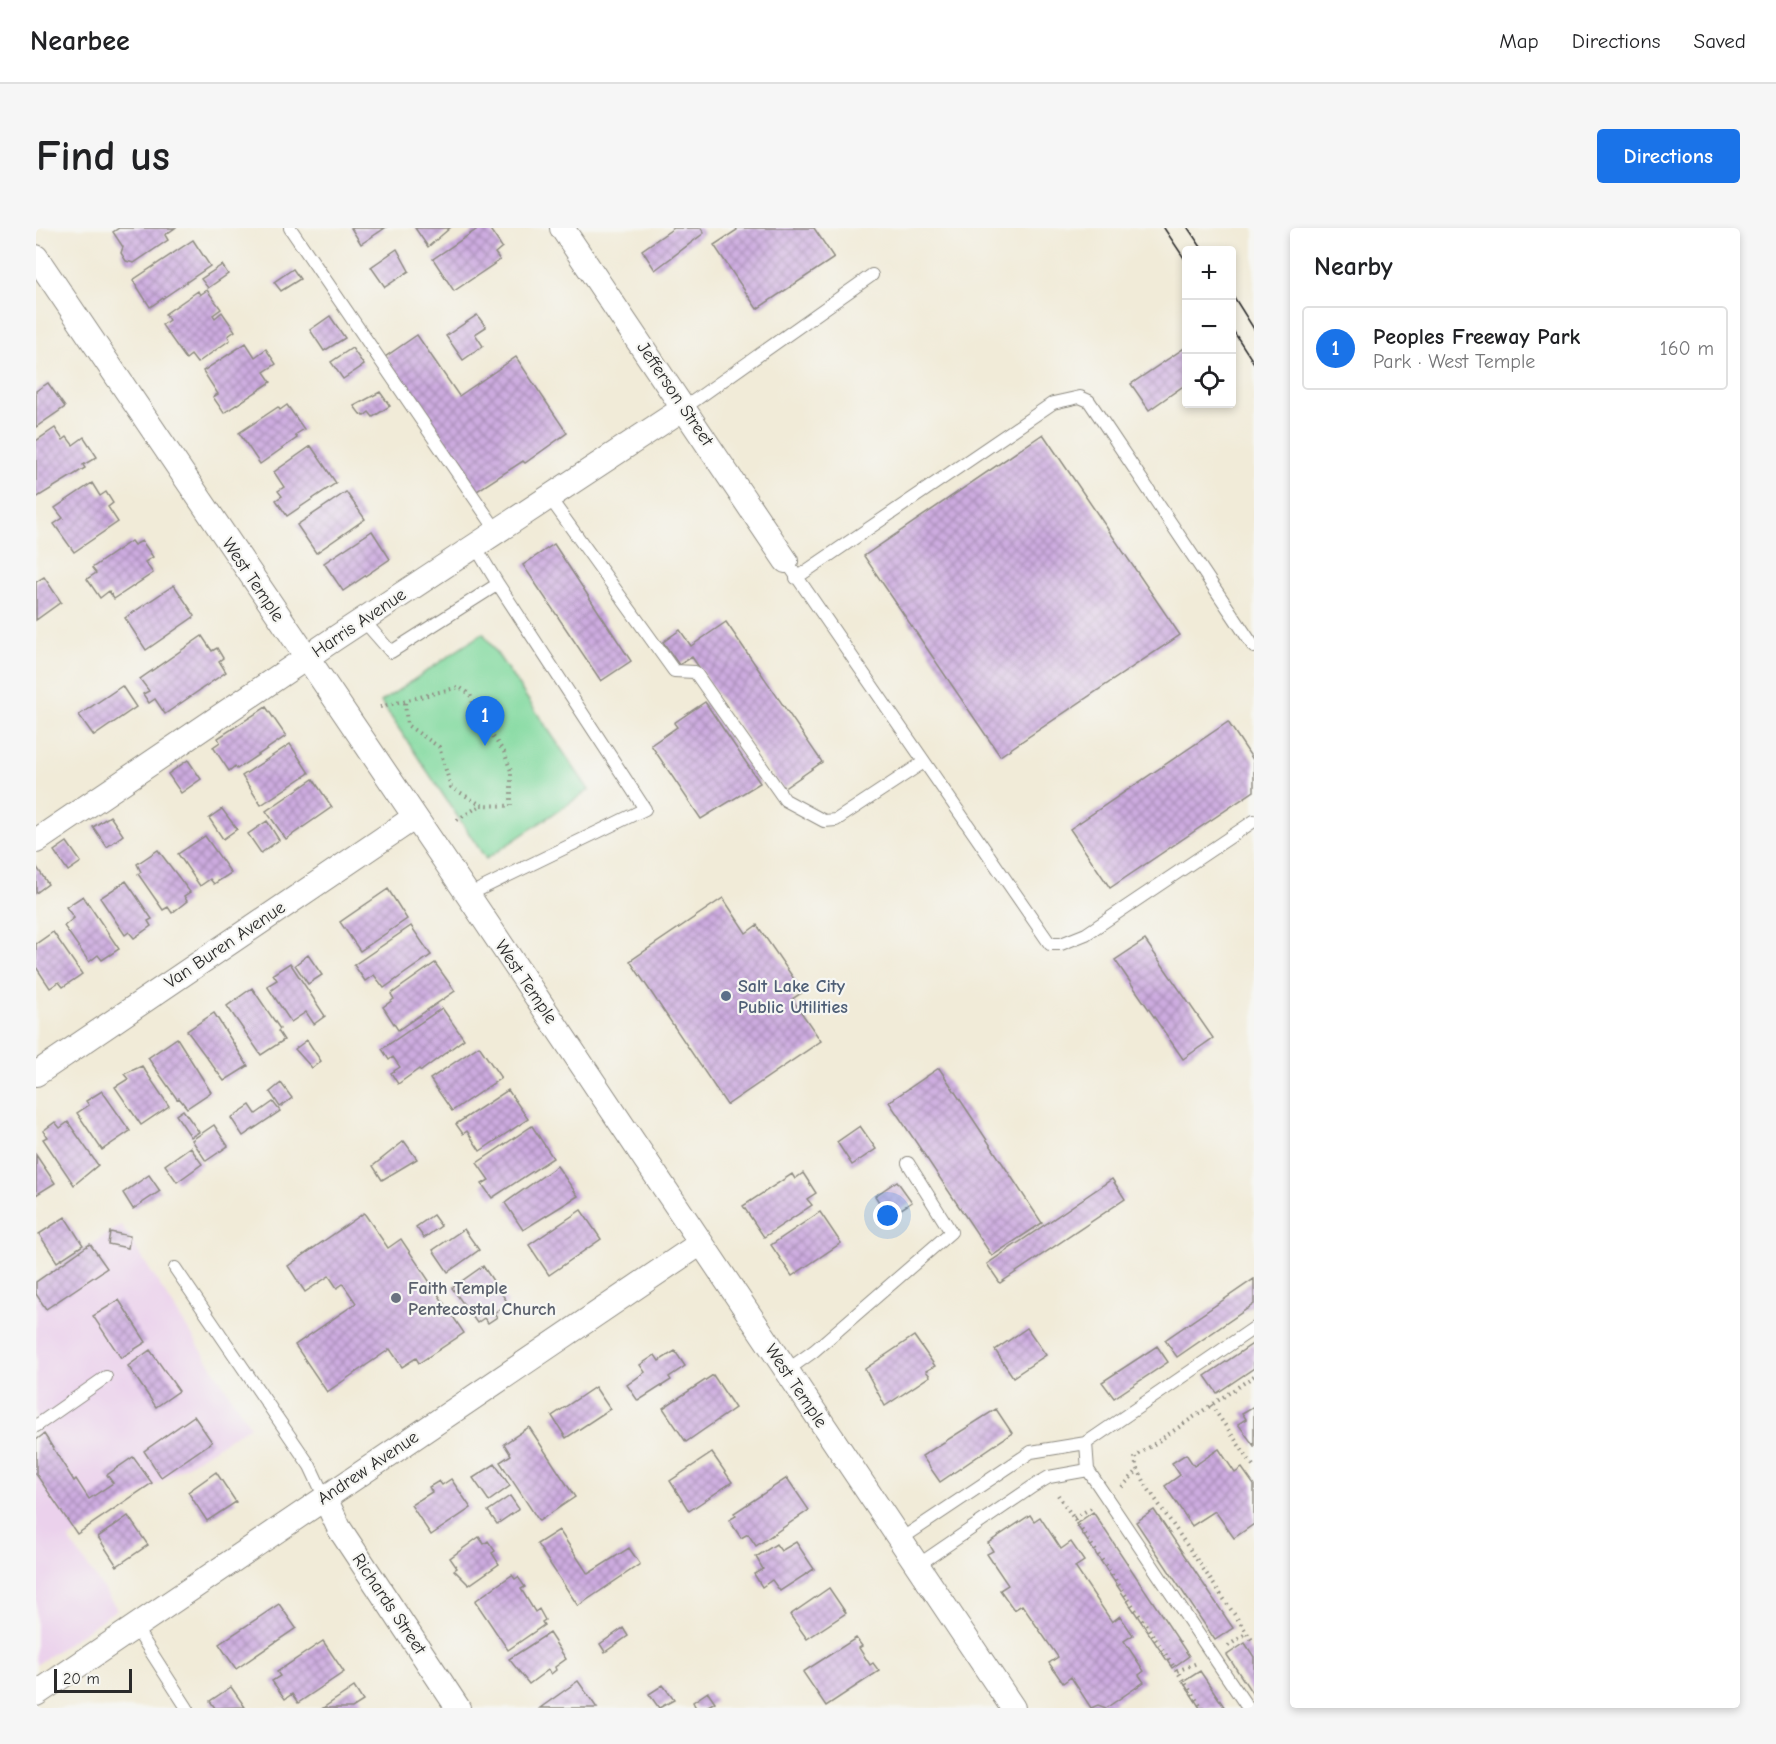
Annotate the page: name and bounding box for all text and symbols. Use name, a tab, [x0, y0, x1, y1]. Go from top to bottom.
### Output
text: Nearbee	[30, 25, 130, 57]
text: Map	[1499, 29, 1539, 53]
text: Directions	[1572, 29, 1661, 53]
text: Saved	[1694, 29, 1746, 53]
button: Directions	[1597, 129, 1740, 183]
text: Find us	[36, 132, 170, 181]
map controls	[1182, 246, 1236, 408]
button: +	[1182, 246, 1236, 300]
text: Nearby	[1314, 252, 1393, 282]
button: −	[1182, 300, 1236, 354]
text: Peoples Freeway Park	[1373, 324, 1580, 350]
text: 1	[1332, 337, 1339, 360]
text: 160 m	[1660, 337, 1714, 360]
street label: Jefferson Street	[632, 338, 718, 451]
text: Park · West Temple	[1373, 350, 1535, 373]
button: locate	[1182, 354, 1236, 408]
street label: West Temple	[217, 534, 289, 626]
street label: Harris Avenue	[308, 584, 410, 662]
pin: 1	[466, 696, 504, 746]
street label: Van Buren Avenue	[161, 897, 289, 993]
street label: West Temple	[490, 936, 562, 1028]
place label: Salt Lake City Public Utilities	[738, 976, 848, 1018]
marker: Salt Lake City Public Utilities	[719, 989, 733, 1003]
your location	[873, 1201, 902, 1230]
place label: Faith Temple Pentecostal Church	[408, 1278, 556, 1320]
marker: Faith Temple Pentecostal Church	[389, 1291, 403, 1305]
street label: West Temple	[760, 1340, 832, 1432]
street label: Andrew Avenue	[313, 1426, 423, 1510]
street label: Richards Street	[348, 1550, 431, 1659]
scale bar	[54, 1666, 132, 1694]
text: 20 m	[63, 1670, 100, 1688]

